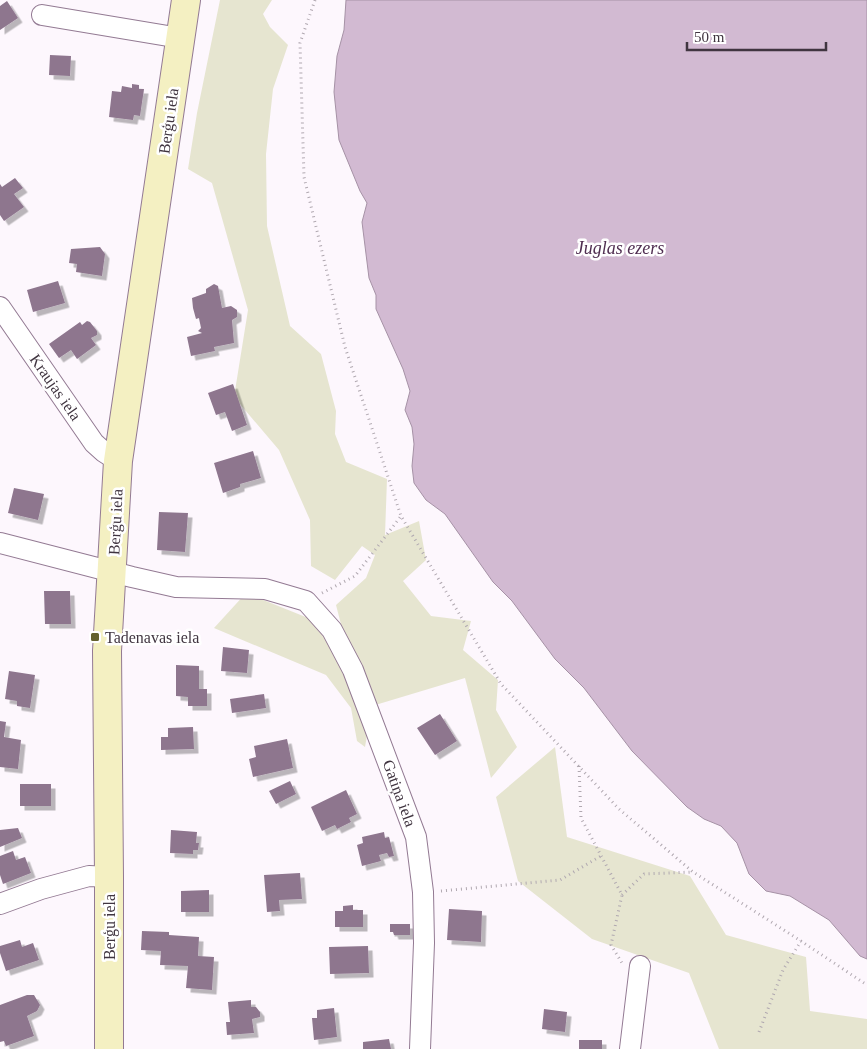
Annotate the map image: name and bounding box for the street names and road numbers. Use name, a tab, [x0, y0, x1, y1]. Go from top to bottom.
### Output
street label: Berģu iela	[155, 87, 183, 155]
street label: Kraujas iela	[26, 351, 85, 424]
street label: Berģu iela	[105, 489, 127, 556]
street label: Gatiņa iela	[379, 757, 419, 829]
street label: Berģu iela	[101, 894, 119, 960]

